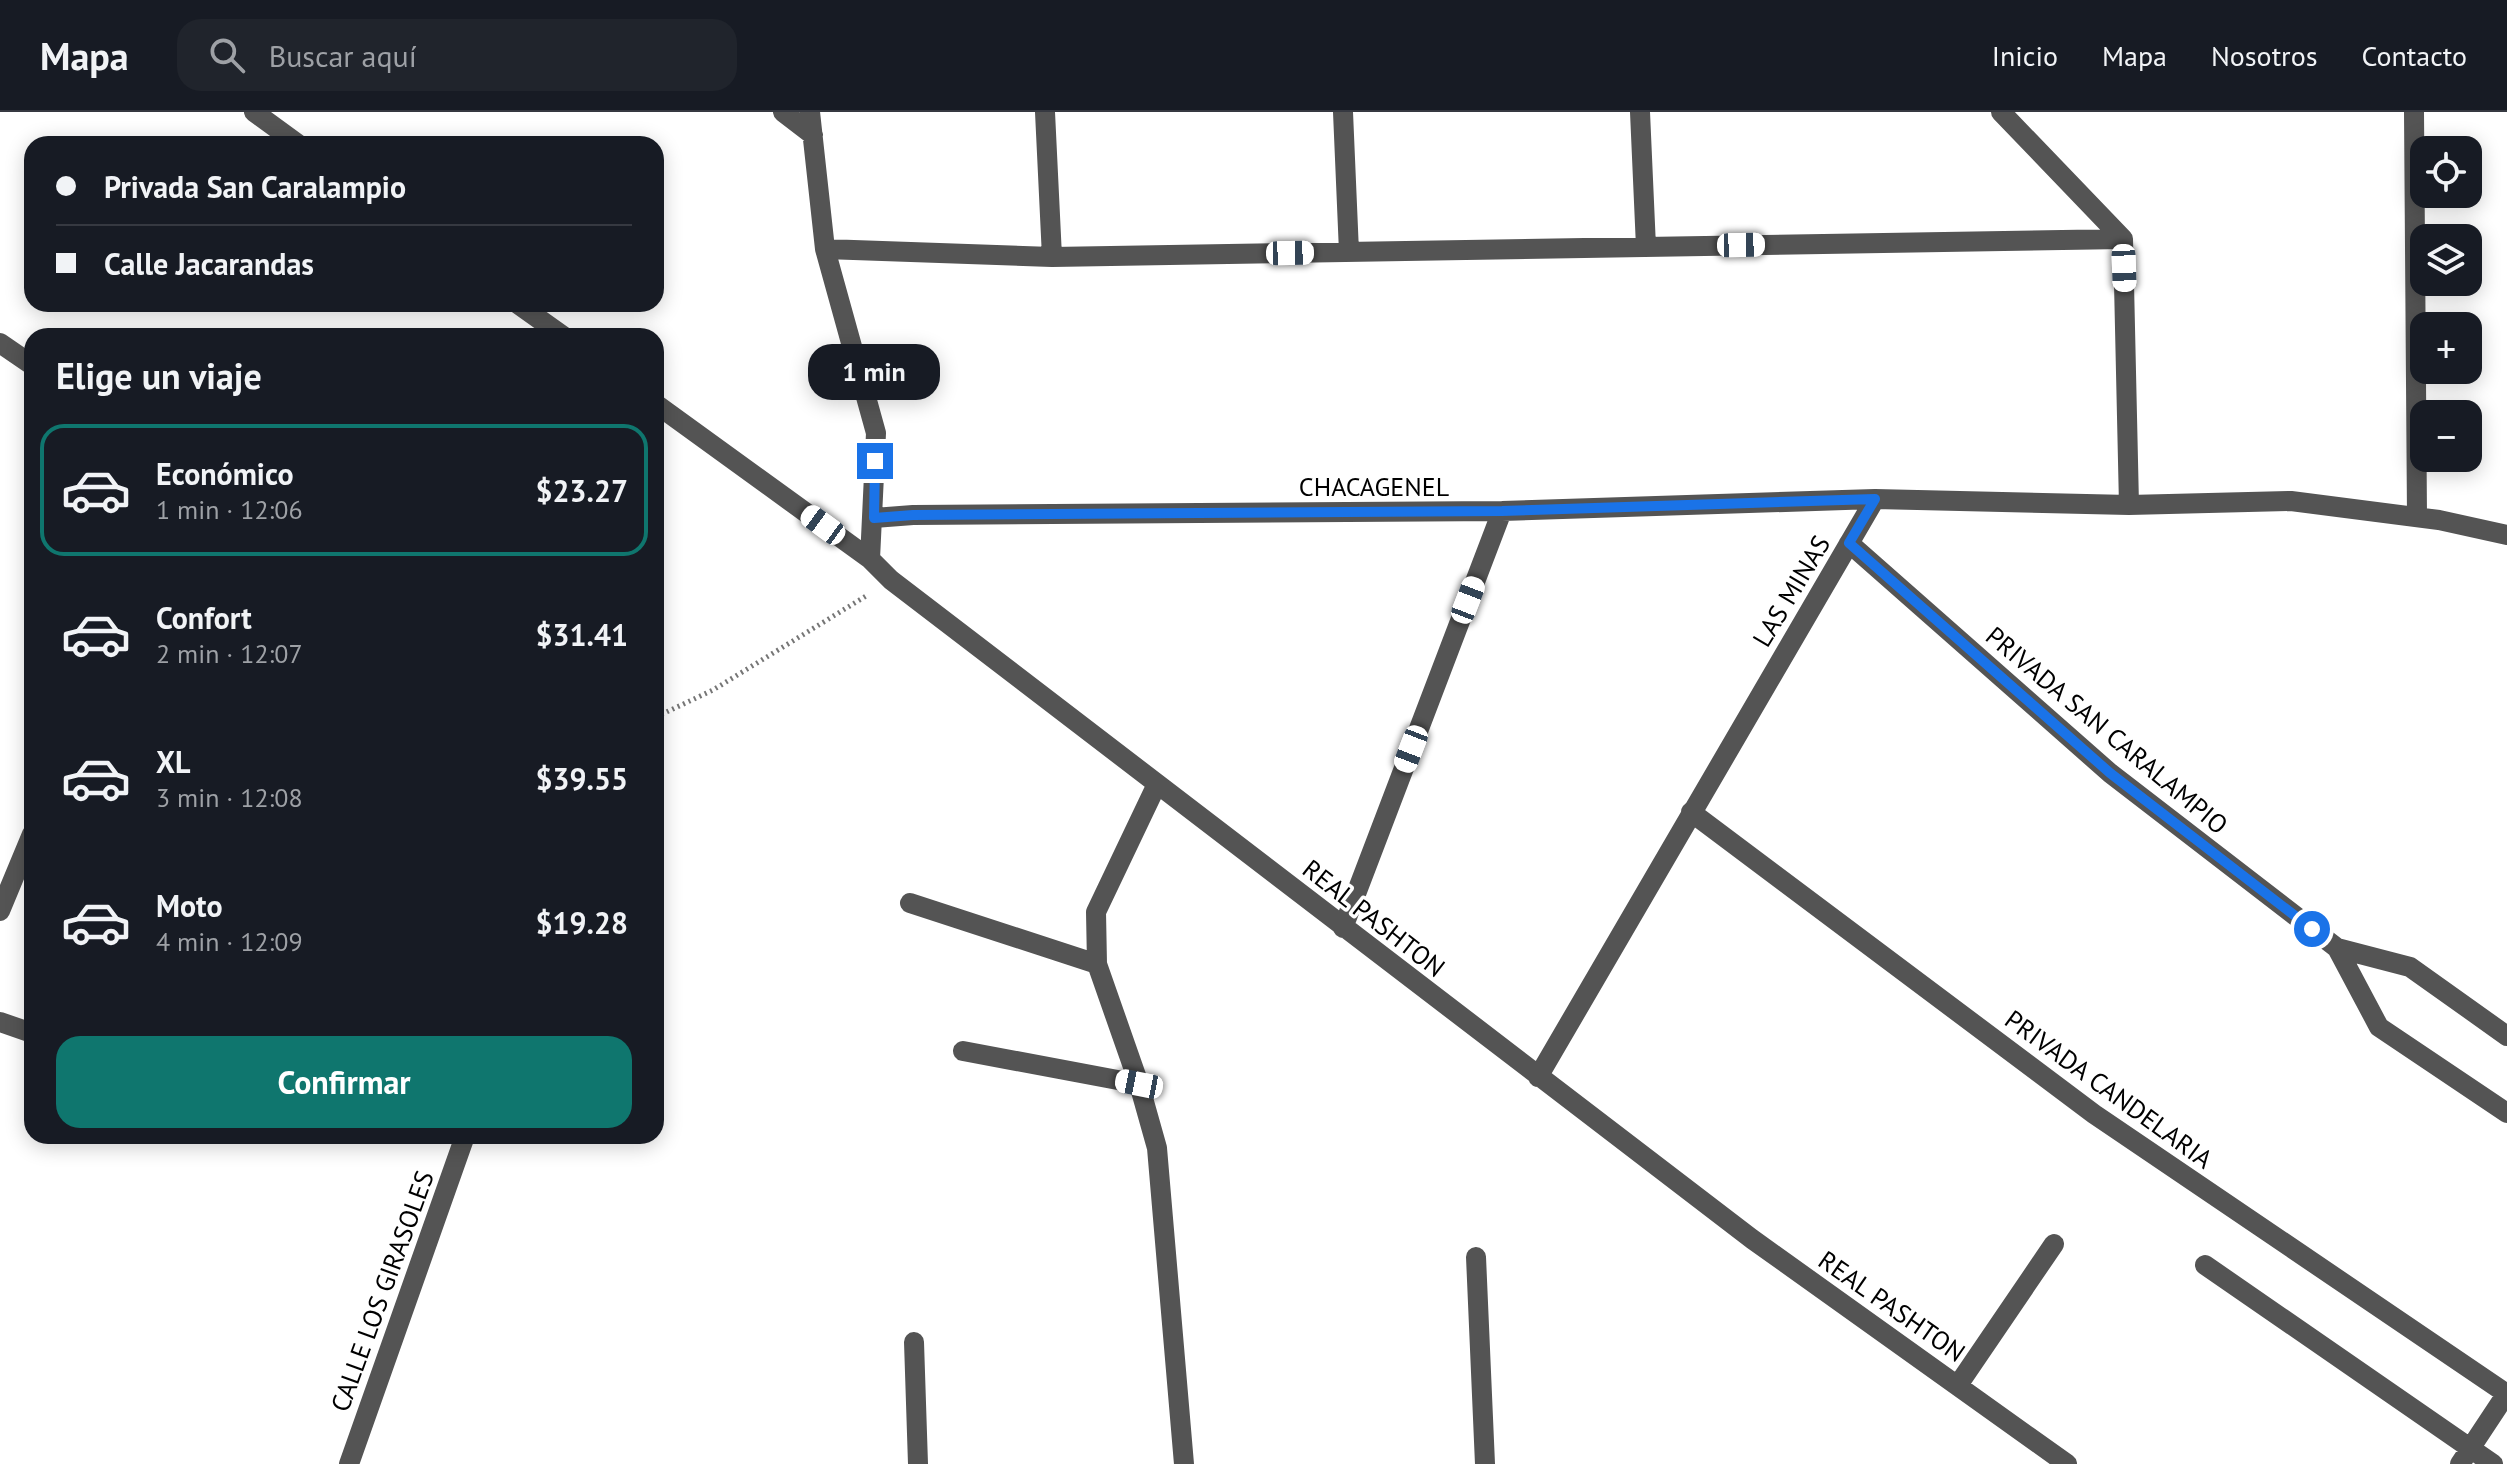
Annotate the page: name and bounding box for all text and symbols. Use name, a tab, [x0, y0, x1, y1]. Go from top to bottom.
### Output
search box	[177, 19, 737, 91]
text: Mapa	[40, 31, 129, 80]
icon: search	[205, 33, 249, 77]
text: Buscar aquí	[269, 36, 417, 75]
text: Inicio	[1992, 37, 2058, 74]
text: Mapa	[2102, 37, 2167, 74]
text: Nosotros	[2211, 37, 2317, 74]
text: Contacto	[2361, 37, 2467, 74]
map controls	[2410, 136, 2482, 472]
button: locate	[2410, 136, 2482, 208]
text: Privada San Caralampio	[104, 167, 406, 206]
button: layers	[2410, 224, 2482, 296]
car	[1717, 233, 1765, 257]
car	[1266, 241, 1314, 265]
text: Calle Jacarandas	[104, 244, 314, 283]
car	[2111, 244, 2137, 292]
button: +	[2410, 312, 2482, 384]
callout: 1 min	[809, 345, 941, 401]
text: Elige un viaje	[56, 352, 262, 399]
text: 1 min	[842, 355, 906, 388]
button: −	[2410, 400, 2482, 472]
route end	[857, 443, 893, 479]
icon: car	[60, 454, 132, 526]
text: Económico	[156, 454, 294, 493]
street label: CHACAGENEL	[1299, 470, 1449, 503]
text: $23.27	[536, 471, 628, 510]
text: 1 min · 12:06	[156, 493, 303, 526]
car	[797, 501, 849, 549]
street label: LAS MINAS	[1745, 529, 1837, 653]
car	[1448, 573, 1488, 627]
icon: car	[60, 598, 132, 670]
text: Confort	[156, 598, 252, 637]
text: $31.41	[536, 615, 628, 654]
street label: PRIVADA SAN CARALAMPIO	[1979, 619, 2235, 841]
text: 2 min · 12:07	[156, 637, 303, 670]
car	[1391, 722, 1431, 776]
icon: car	[60, 742, 132, 814]
text: XL	[156, 742, 190, 781]
text: $39.55	[536, 759, 628, 798]
text: 3 min · 12:08	[156, 781, 303, 814]
street label: REAL PASHTON	[1296, 852, 1452, 984]
icon: car	[60, 886, 132, 958]
text: Moto	[156, 886, 223, 925]
text: $19.28	[536, 903, 628, 942]
route start	[2294, 911, 2330, 947]
text: 4 min · 12:09	[156, 925, 303, 958]
street label: PRIVADA CANDELARIA	[1999, 1003, 2219, 1175]
button: Confirmar	[56, 1036, 632, 1128]
car	[1113, 1068, 1165, 1100]
street label: CALLE LOS GIRASOLES	[323, 1166, 441, 1416]
street label: REAL PASHTON	[1812, 1243, 1972, 1369]

